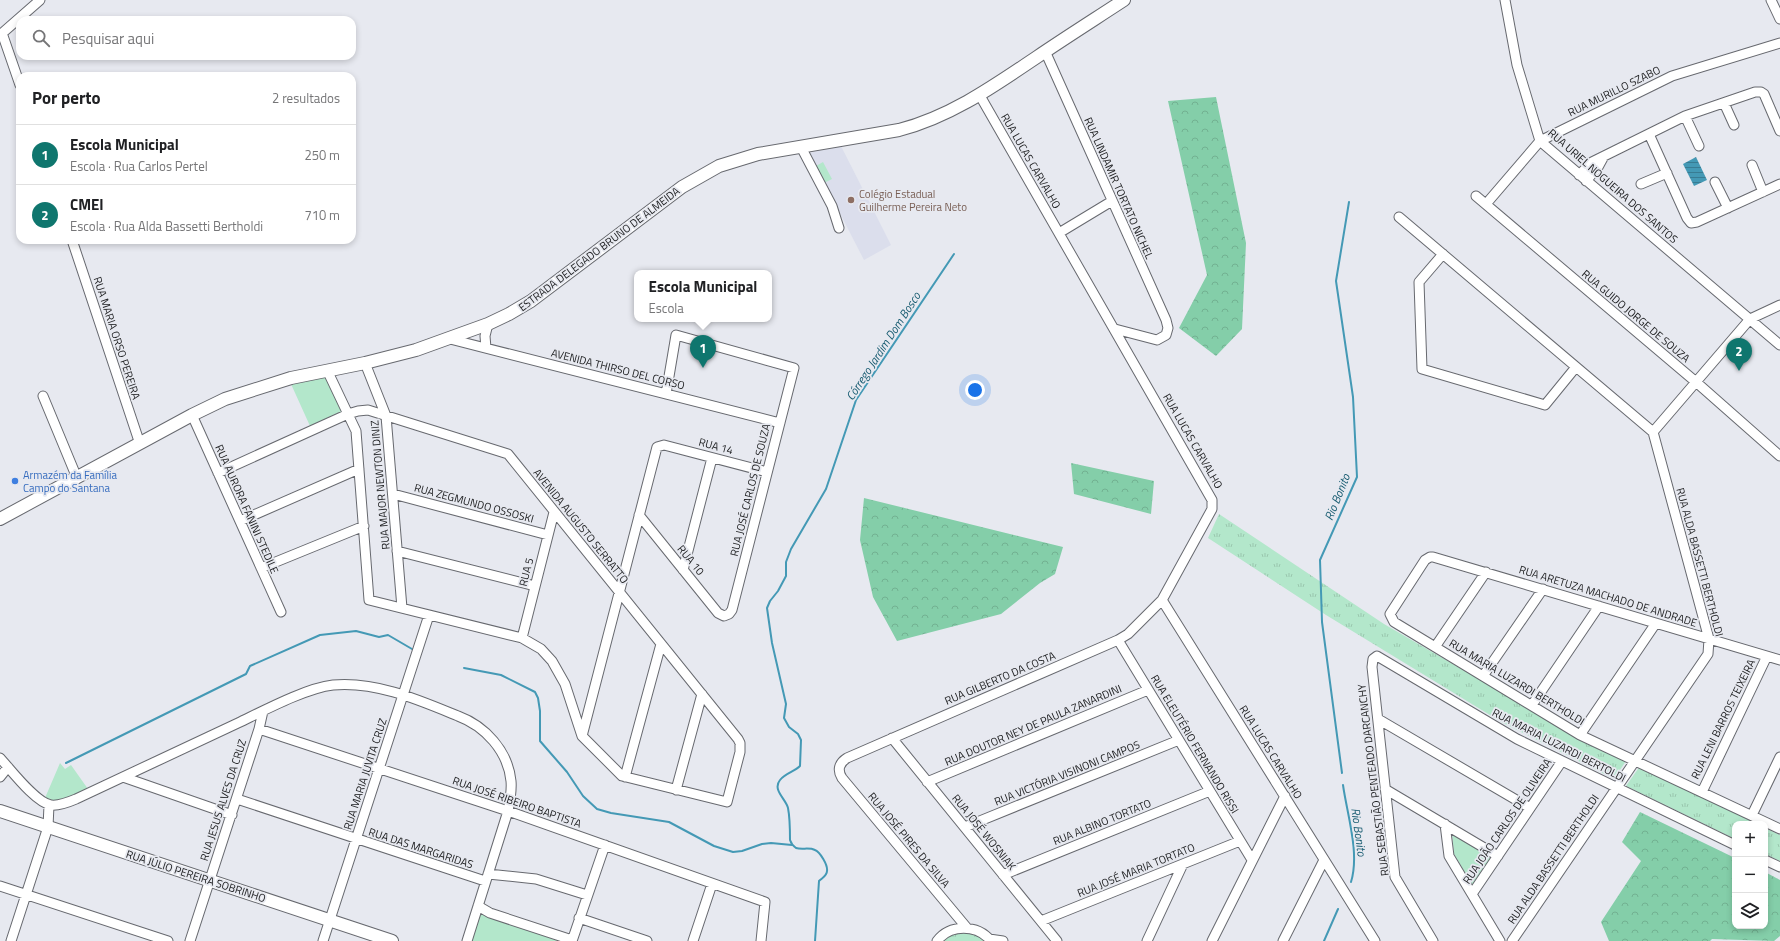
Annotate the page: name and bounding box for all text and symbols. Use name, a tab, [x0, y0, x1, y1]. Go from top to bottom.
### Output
search box	[16, 16, 356, 60]
icon: search	[30, 27, 52, 49]
text: Pesquisar aqui	[62, 27, 154, 50]
street label: RUA MURILLO SZABO	[1565, 62, 1663, 120]
text: Por perto	[32, 85, 101, 111]
text: 2 resultados	[272, 88, 340, 108]
street label: RUA LUCAS CARVALHO	[997, 110, 1065, 212]
street label: RUA LINDAMIR TORTATO NICHEL	[1080, 115, 1158, 262]
street label: RUA URIEL NOGUEIRA DOS SANTOS	[1545, 125, 1681, 247]
text: Escola Municipal	[70, 133, 179, 156]
text: 1	[41, 145, 49, 165]
text: 250 m	[304, 145, 340, 165]
text: Escola · Rua Carlos Pertel	[70, 156, 208, 176]
street label: ESTRADA DELEGADO BRUNO DE ALMEIDA	[515, 183, 683, 315]
place label: Colégio Estadual Guilherme Pereira Neto	[859, 186, 967, 215]
text: CMEI	[70, 193, 104, 216]
marker: Colégio Estadual Guilherme Pereira Neto	[846, 195, 856, 205]
text: 2	[41, 205, 49, 225]
text: 710 m	[304, 205, 340, 225]
text: Escola · Rua Alda Bassetti Bertholdi	[70, 216, 263, 236]
street label: RUA GUIDO JORGE DE SOUZA	[1578, 266, 1694, 366]
popup	[634, 270, 772, 322]
street label: RUA MARIA ORSO PEREIRA	[90, 275, 145, 402]
text: Escola Municipal	[649, 275, 757, 298]
water label: Córrego Jardim Dom Bosco	[841, 287, 926, 404]
text: Escola	[649, 298, 684, 318]
pin: 1	[690, 335, 716, 368]
pin: 2	[1726, 338, 1752, 371]
street label: AVENIDA THIRSO DEL CORSO	[550, 345, 686, 393]
your location	[965, 380, 985, 400]
street label: RUA LUCAS CARVALHO	[1159, 390, 1227, 492]
street label: RUA MAJOR NEWTON DINIZ	[366, 419, 394, 550]
street label: RUA JOSÉ CARLOS DE SOUZA	[726, 422, 774, 558]
street label: RUA 14	[697, 434, 735, 458]
street label: RUA AURORA FANINI STEDILE	[211, 442, 283, 576]
street label: AVENIDA AUGUSTO SERRATTO	[530, 465, 632, 587]
place label: Armazém da Família Campo do Santana	[23, 467, 118, 496]
water label: Rio Bonito	[1319, 470, 1355, 523]
marker: Armazém da Família Campo do Santana	[10, 476, 20, 486]
street label: RUA ZEGMUNDO OSSOSKI	[412, 479, 536, 527]
street label: RUA ALDA BASSETTI BERTHOLDI	[1672, 486, 1728, 638]
street label: RUA 10	[674, 541, 708, 579]
street label: RUA 5	[515, 556, 537, 588]
street label: RUA ARETUZA MACHADO DE ANDRADE	[1517, 561, 1699, 631]
street label: RUA MARIA LUZARDI BERTHOLDI	[1446, 635, 1588, 729]
street label: RUA GILBERTO DA COSTA	[942, 647, 1058, 709]
street label: RUA LENI BARROS TEIXEIRA	[1687, 656, 1759, 782]
street label: RUA ELEUTÉRIO FERNANDO RISSI	[1147, 672, 1243, 816]
street label: RUA DOUTOR NEY DE PAULA ZANARDINI	[942, 680, 1124, 770]
street label: RUA SEBASTIÃO PENTEADO DARCANCHY	[1353, 683, 1393, 877]
street label: RUA LUCAS CARVALHO	[1236, 702, 1306, 802]
street label: RUA MARIA LUZARDI BERTOLDI	[1489, 704, 1629, 786]
street label: RUA MARIA JUVITA CRUZ	[339, 716, 391, 832]
street label: RUA VICTÓRIA VISINONI CAMPOS	[992, 736, 1142, 810]
street label: RUA JESUS ALVES DA CRUZ	[196, 737, 250, 863]
street label: RUA JOÃO CARLOS DE OLIVEIRA	[1459, 755, 1555, 887]
street label: RUA JOSÉ RIBEIRO BAPTISTA	[450, 772, 584, 832]
street label: RUA JOSÉ PIRES DA SILVA	[864, 789, 954, 891]
street label: RUA JOSÉ WOSNIAK	[948, 791, 1020, 874]
street label: RUA ALDA BASSETTI BERTHOLDI	[1503, 791, 1603, 927]
street label: RUA ALBINO TORTATO	[1050, 795, 1154, 849]
water label: Rio Bonito	[1346, 806, 1372, 859]
map controls	[1732, 821, 1768, 929]
button: +	[1732, 821, 1768, 857]
street label: RUA DAS MARGARIDAS	[367, 823, 475, 873]
street label: RUA JOSÉ MARIA TORTATO	[1075, 839, 1197, 901]
street label: RUA JÚLIO PEREIRA SOBRINHO	[124, 846, 268, 906]
button: −	[1732, 857, 1768, 893]
button: layers	[1732, 893, 1768, 929]

